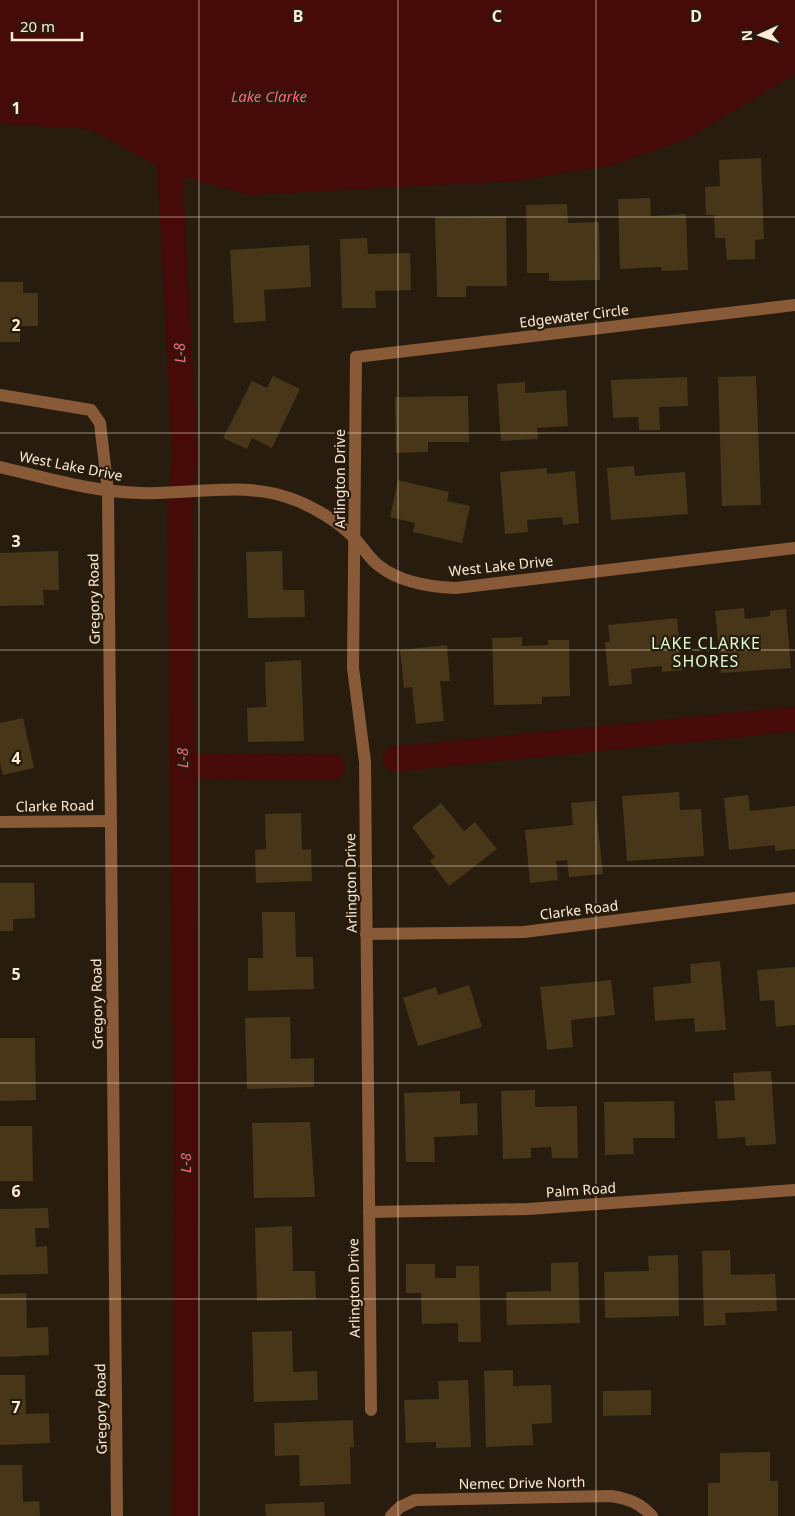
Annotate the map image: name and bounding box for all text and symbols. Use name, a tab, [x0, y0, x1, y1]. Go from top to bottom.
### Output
text: B	[293, 5, 303, 27]
text: C	[492, 5, 502, 27]
text: D	[690, 5, 702, 27]
scale bar	[12, 10, 82, 42]
north arrow	[735, 10, 785, 60]
text: 20 m	[20, 16, 55, 36]
text: N	[737, 30, 756, 42]
water label: Lake Clarke	[231, 86, 307, 106]
text: 1	[11, 97, 21, 119]
street label: Edgewater Circle	[518, 299, 630, 332]
text: 2	[11, 314, 21, 336]
water label: L-8	[168, 342, 190, 364]
street label: Arlington Drive	[330, 429, 349, 529]
street label: West Lake Drive	[18, 446, 124, 485]
text: 3	[11, 530, 21, 552]
street label: West Lake Drive	[448, 551, 554, 580]
street label: Gregory Road	[83, 553, 104, 645]
district label: LAKE CLARKE SHORES	[651, 632, 761, 672]
text: 4	[11, 747, 21, 769]
water label: L-8	[172, 747, 192, 768]
street label: Clarke Road	[15, 795, 95, 816]
street label: Arlington Drive	[340, 833, 361, 933]
street label: Clarke Road	[539, 895, 619, 924]
street label: Gregory Road	[86, 958, 107, 1050]
text: 5	[11, 963, 21, 985]
water label: L-8	[175, 1152, 195, 1173]
street label: Palm Road	[545, 1178, 617, 1201]
text: 6	[11, 1180, 21, 1202]
street label: Arlington Drive	[343, 1238, 364, 1338]
street label: Gregory Road	[90, 1363, 111, 1455]
text: 7	[11, 1396, 21, 1418]
street label: Nemec Drive North	[458, 1472, 586, 1493]

